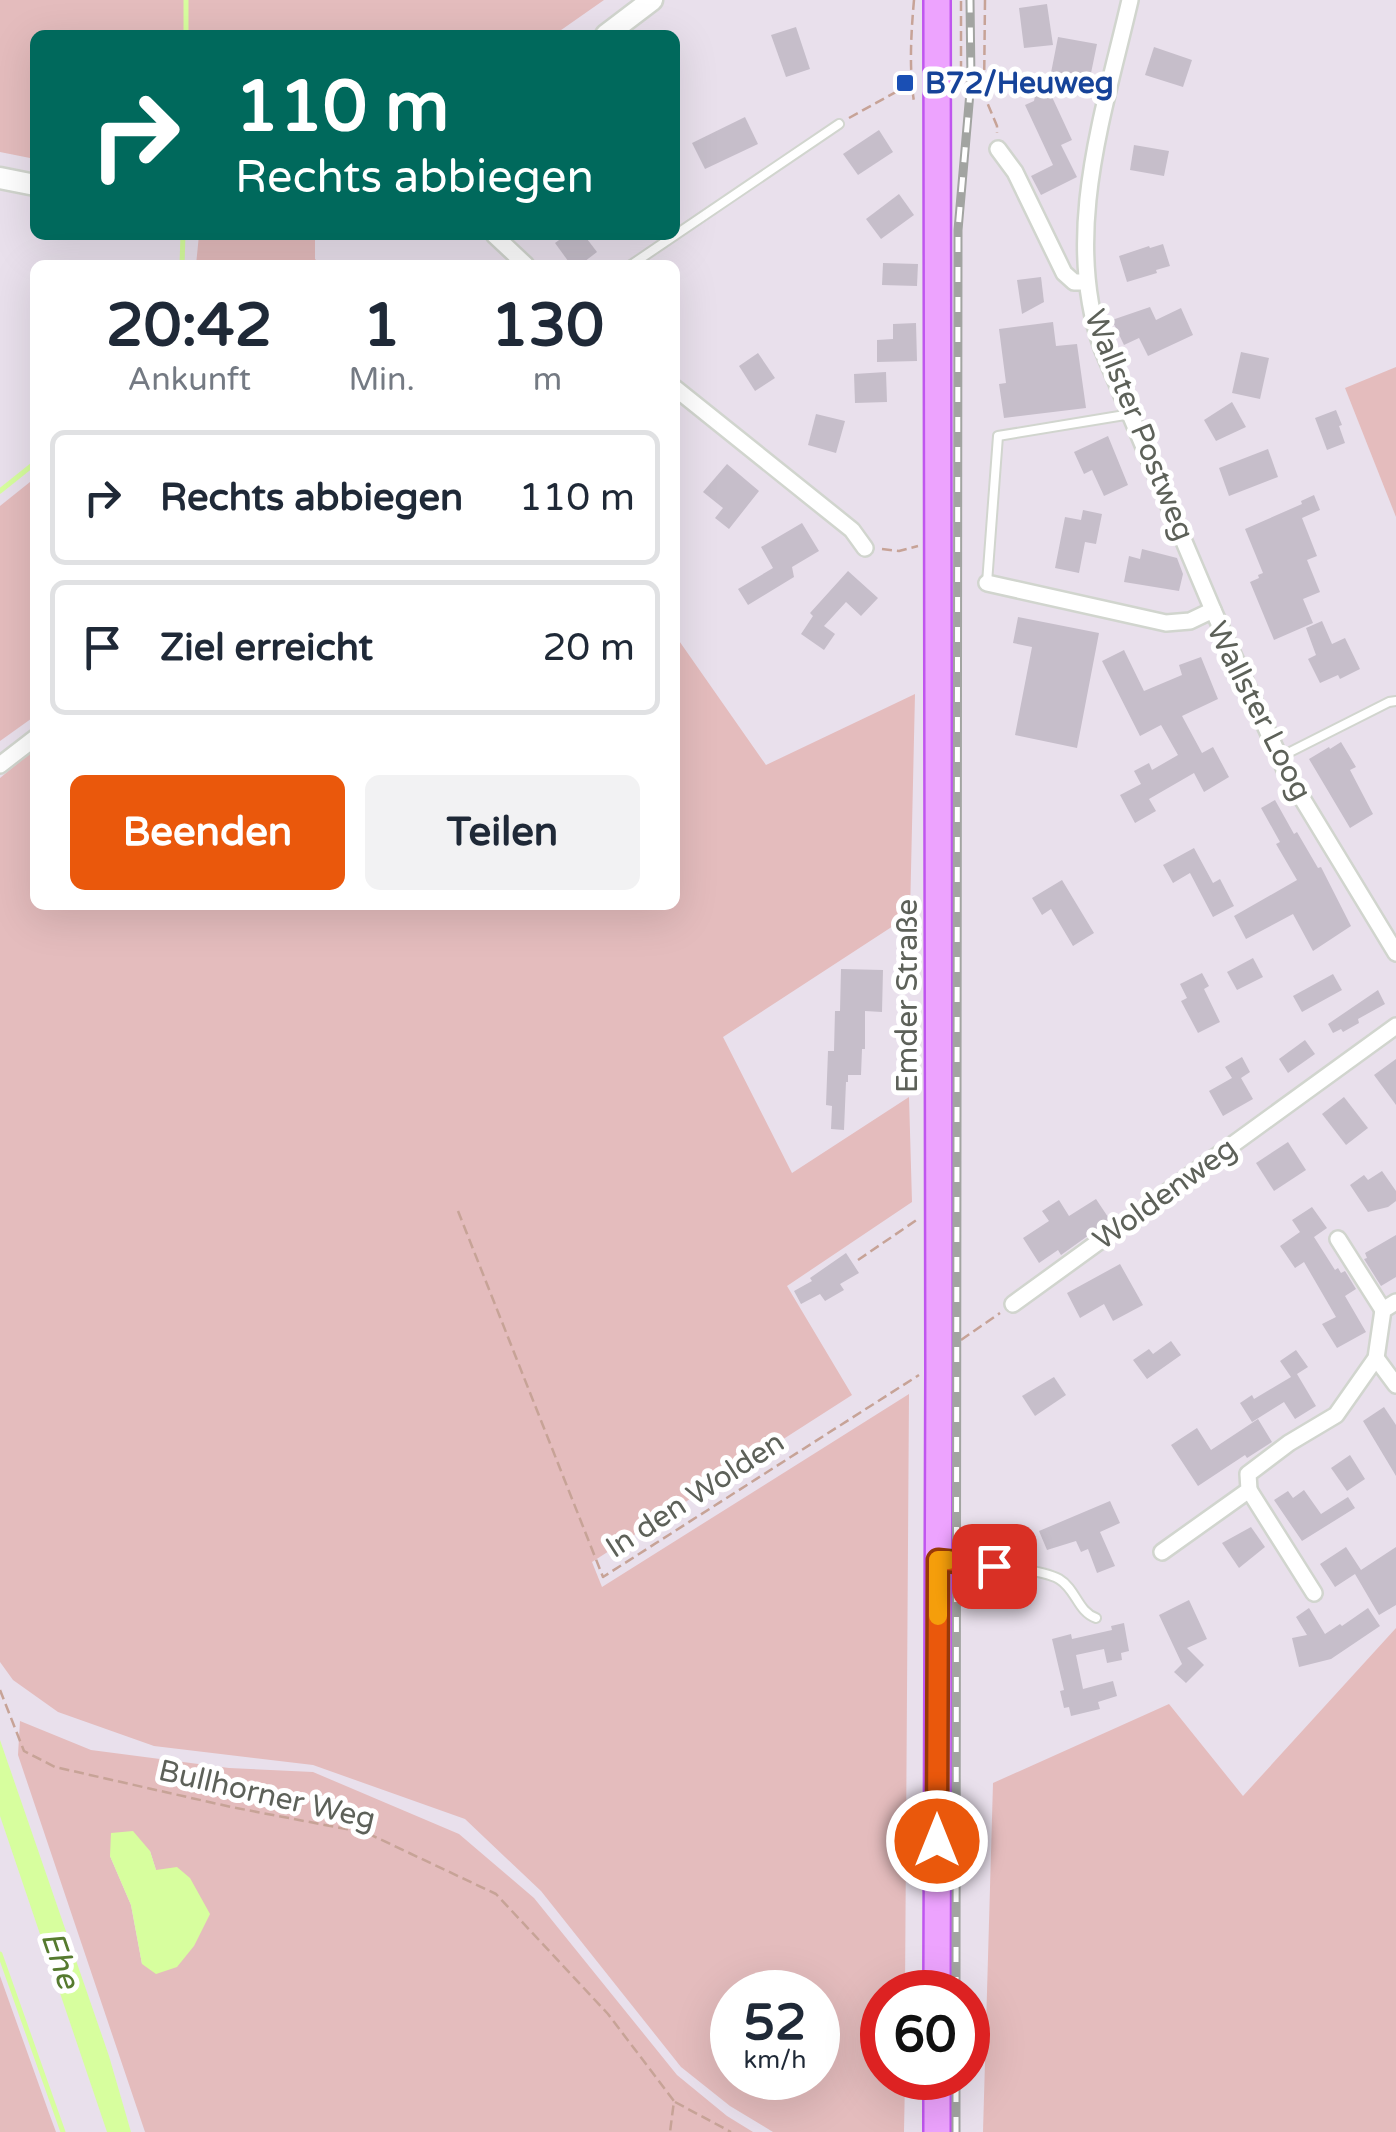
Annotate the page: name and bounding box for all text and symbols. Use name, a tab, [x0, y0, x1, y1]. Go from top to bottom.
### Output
place label: B72/Heuweg	[925, 65, 1114, 102]
text: 110 m	[235, 66, 449, 150]
icon: right	[70, 70, 200, 200]
marker: B72/Heuweg	[894, 72, 916, 94]
text: Rechts abbiegen	[235, 151, 594, 205]
text: 20:42	[106, 290, 272, 362]
text: 1	[363, 290, 400, 362]
text: 130	[491, 290, 604, 362]
street label: Wallster Postweg	[1076, 304, 1202, 546]
text: Ankunft	[128, 361, 251, 399]
text: Min.	[348, 361, 415, 399]
text: m	[533, 361, 562, 399]
icon: right	[75, 470, 130, 525]
text: Rechts abbiegen	[160, 475, 463, 521]
text: 110 m	[519, 475, 635, 521]
street label: Wallster Loog	[1198, 616, 1320, 806]
icon: arrive	[75, 620, 130, 675]
text: Ziel erreicht	[160, 625, 373, 671]
text: 20 m	[543, 625, 635, 671]
button: Beenden	[70, 775, 345, 890]
button: Teilen	[365, 775, 640, 890]
street label: Emder Straße	[889, 899, 926, 1093]
street label: Woldenweg	[1086, 1130, 1244, 1258]
street label: In den Wolden	[599, 1424, 791, 1566]
pin	[952, 1524, 1037, 1609]
icon: arrive	[967, 1539, 1022, 1594]
street label: Bullhorner Weg	[155, 1752, 379, 1838]
position arrow	[885, 1789, 989, 1893]
water label: Ehe	[33, 1926, 88, 1995]
speed limit sign: 60	[860, 1970, 990, 2100]
text: 52	[744, 1993, 806, 2053]
text: km/h	[744, 2045, 806, 2075]

